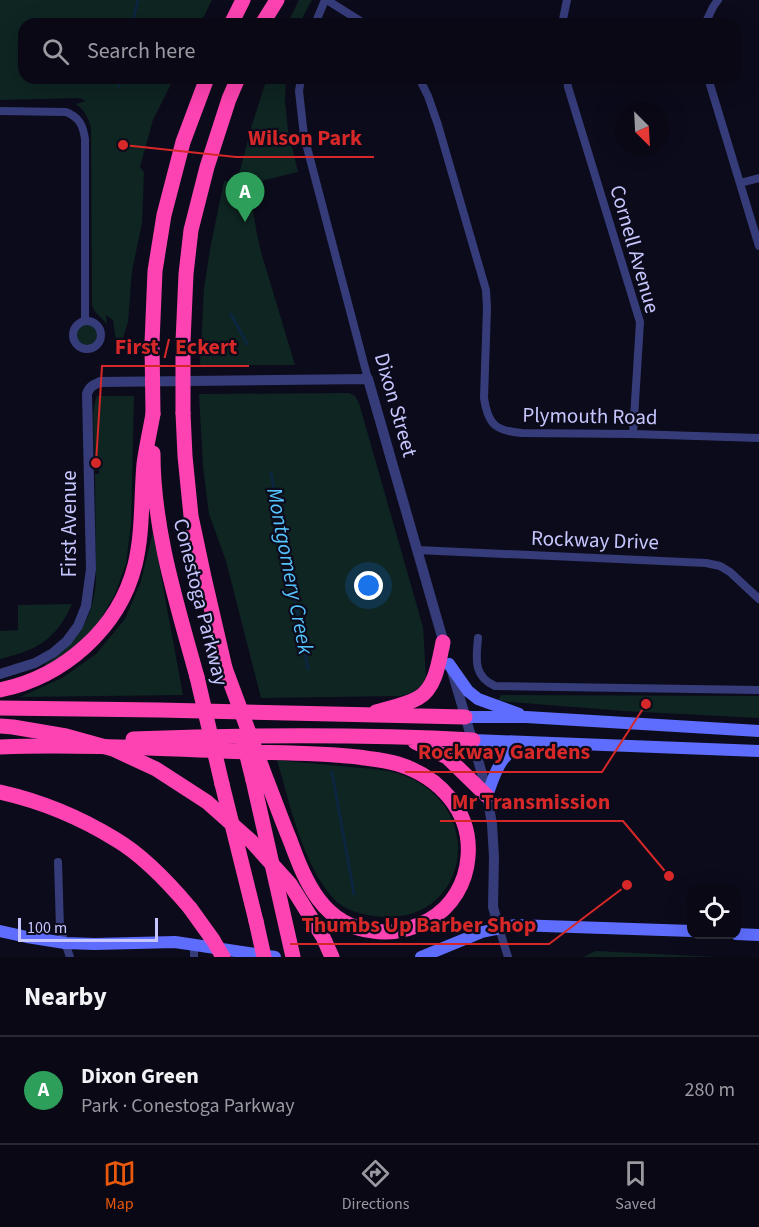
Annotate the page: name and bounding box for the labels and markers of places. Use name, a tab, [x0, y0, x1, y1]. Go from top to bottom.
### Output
callout: Wilson Park	[236, 117, 374, 157]
pin: A	[226, 172, 264, 222]
callout: First / Eckert	[102, 326, 249, 366]
callout: Rockway Gardens	[405, 732, 602, 772]
callout: Mr Transmission	[440, 781, 623, 821]
callout: Thumbs Up Barber Shop	[290, 904, 549, 944]

